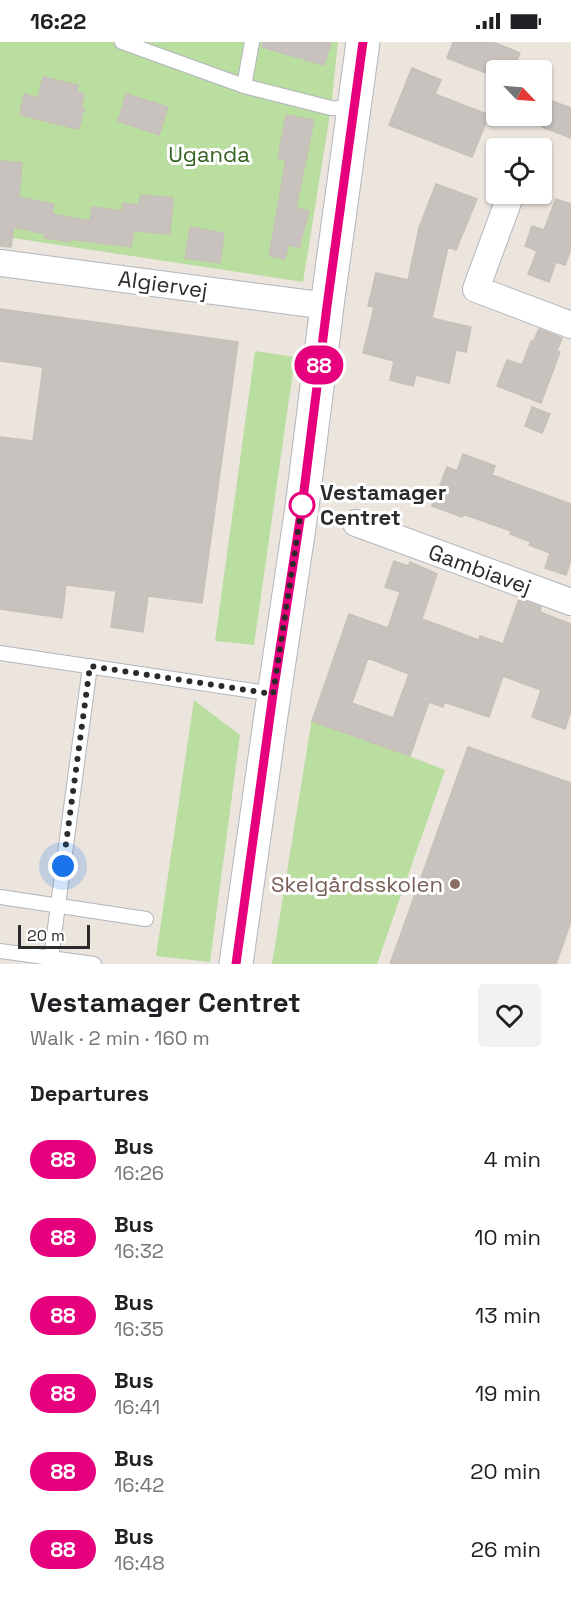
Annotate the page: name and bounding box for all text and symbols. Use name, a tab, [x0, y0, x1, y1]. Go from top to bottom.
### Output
text: 16:22	[30, 7, 86, 35]
north arrow	[486, 60, 552, 126]
map controls	[486, 60, 552, 204]
button: locate	[486, 138, 552, 204]
park label: Uganda	[168, 140, 250, 168]
street label: Algiervej	[117, 264, 209, 304]
line badge: 88	[292, 346, 346, 384]
text: 88	[306, 352, 332, 379]
place label: Vestamager Centret	[320, 478, 447, 531]
marker: Vestamager Centret	[289, 492, 315, 518]
street label: Gambiavej	[425, 537, 535, 601]
your location	[48, 851, 78, 881]
place label: Skelgårdsskolen	[271, 870, 443, 898]
marker: Skelgårdsskolen	[448, 877, 462, 891]
scale bar	[18, 922, 90, 950]
text: 20 m	[27, 925, 65, 946]
text: Vestamager Centret	[30, 984, 301, 1020]
button: heart	[478, 984, 541, 1047]
text: Walk · 2 min · 160 m	[30, 1025, 210, 1051]
text: Departures	[30, 1079, 149, 1107]
text: Bus	[114, 1132, 154, 1160]
text: 4 min	[484, 1145, 541, 1173]
text: 88	[50, 1146, 76, 1173]
text: 16:26	[114, 1160, 164, 1186]
text: Bus	[114, 1210, 154, 1238]
text: 10 min	[474, 1223, 541, 1251]
text: 88	[50, 1224, 76, 1251]
text: 16:32	[114, 1238, 164, 1264]
text: Bus	[114, 1288, 154, 1316]
text: 13 min	[475, 1301, 541, 1329]
text: 88	[50, 1302, 76, 1329]
text: 16:35	[114, 1316, 164, 1342]
text: Bus	[114, 1366, 154, 1394]
text: 19 min	[475, 1379, 541, 1407]
text: 88	[50, 1380, 76, 1407]
text: 16:41	[114, 1394, 160, 1420]
text: Bus	[114, 1444, 154, 1472]
text: 20 min	[470, 1457, 541, 1485]
text: 88	[50, 1458, 76, 1485]
text: 16:42	[114, 1472, 164, 1498]
text: Bus	[114, 1522, 154, 1550]
text: 26 min	[471, 1535, 541, 1563]
text: 88	[50, 1536, 76, 1563]
text: 16:48	[114, 1550, 165, 1576]

